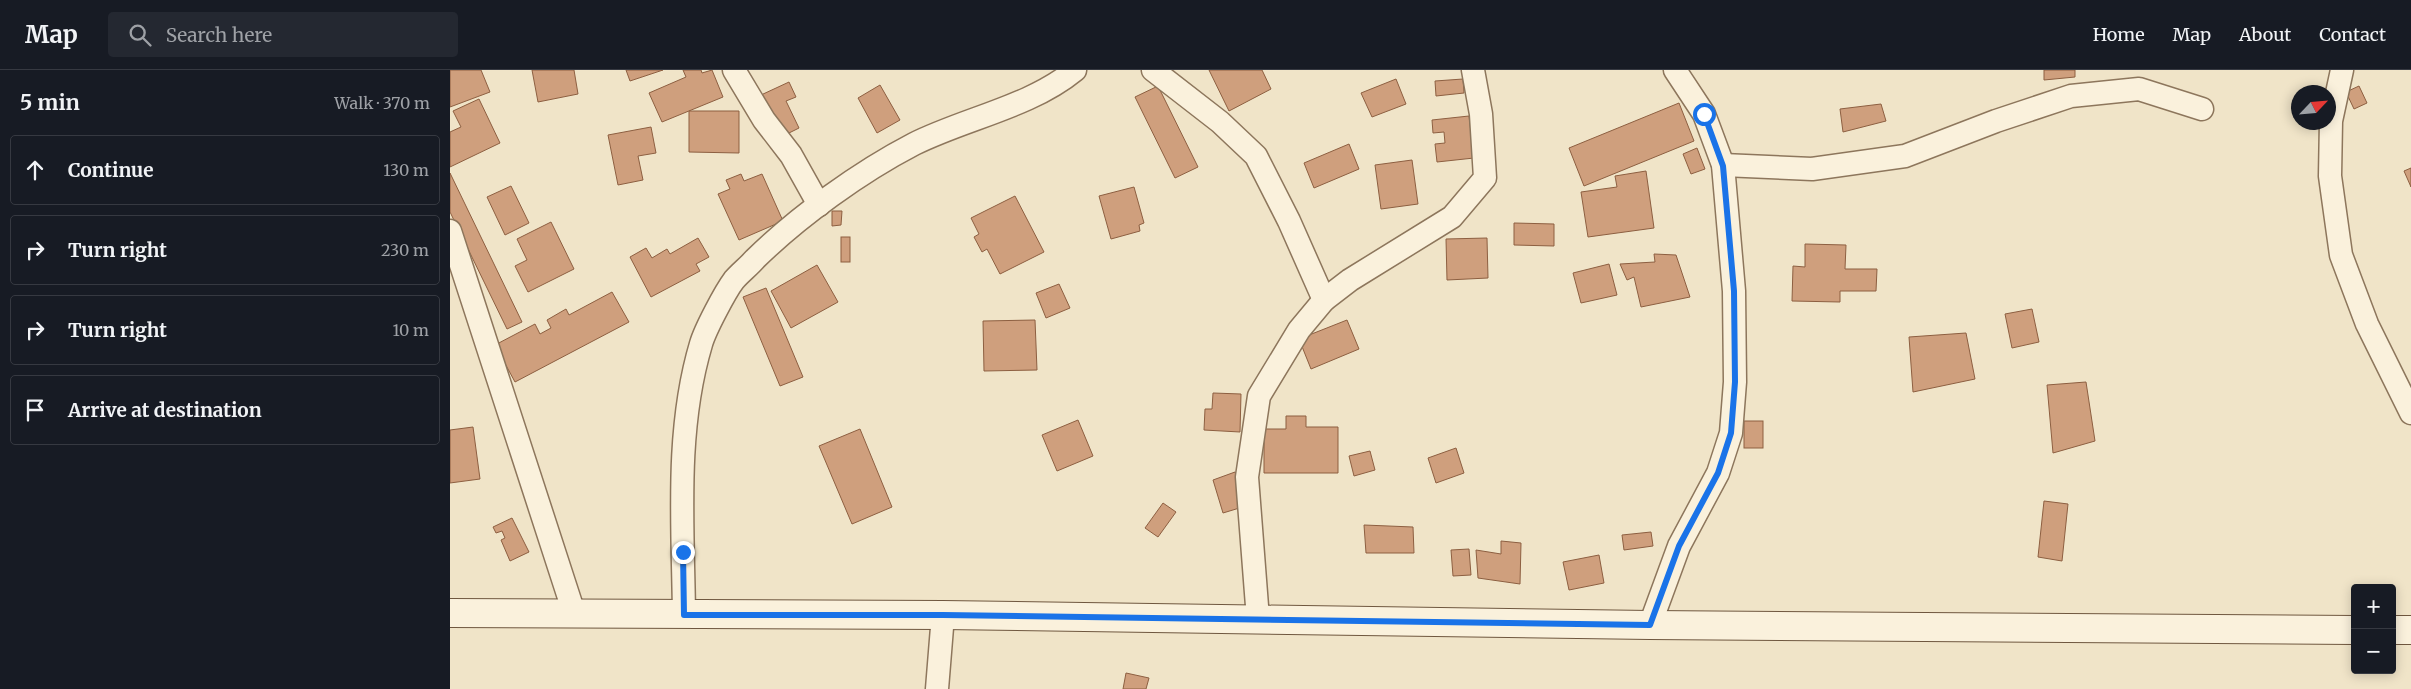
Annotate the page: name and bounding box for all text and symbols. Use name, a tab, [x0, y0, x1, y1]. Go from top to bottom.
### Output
search box	[108, 12, 458, 57]
text: Map	[25, 19, 78, 50]
icon: search	[126, 21, 154, 49]
text: Search here	[166, 23, 272, 47]
text: Home	[2093, 23, 2145, 46]
text: Map	[2173, 23, 2211, 46]
text: About	[2239, 23, 2291, 46]
text: Contact	[2319, 23, 2386, 46]
north arrow	[2291, 85, 2336, 130]
text: 5 min	[20, 89, 80, 116]
text: Walk · 370 m	[334, 93, 430, 113]
route start	[1693, 103, 1716, 126]
icon: ahead	[21, 156, 49, 184]
text: Continue	[68, 158, 154, 182]
text: 130 m	[383, 160, 429, 180]
icon: right	[21, 236, 49, 264]
text: Turn right	[68, 238, 167, 262]
text: 230 m	[381, 240, 429, 260]
icon: right	[21, 316, 49, 344]
text: Turn right	[68, 318, 167, 342]
text: 10 m	[392, 320, 429, 340]
icon: arrive	[21, 396, 49, 424]
text: Arrive at destination	[68, 398, 262, 422]
route end	[672, 541, 695, 564]
map controls	[2351, 584, 2396, 674]
button: +	[2351, 584, 2396, 629]
button: −	[2351, 629, 2396, 674]

